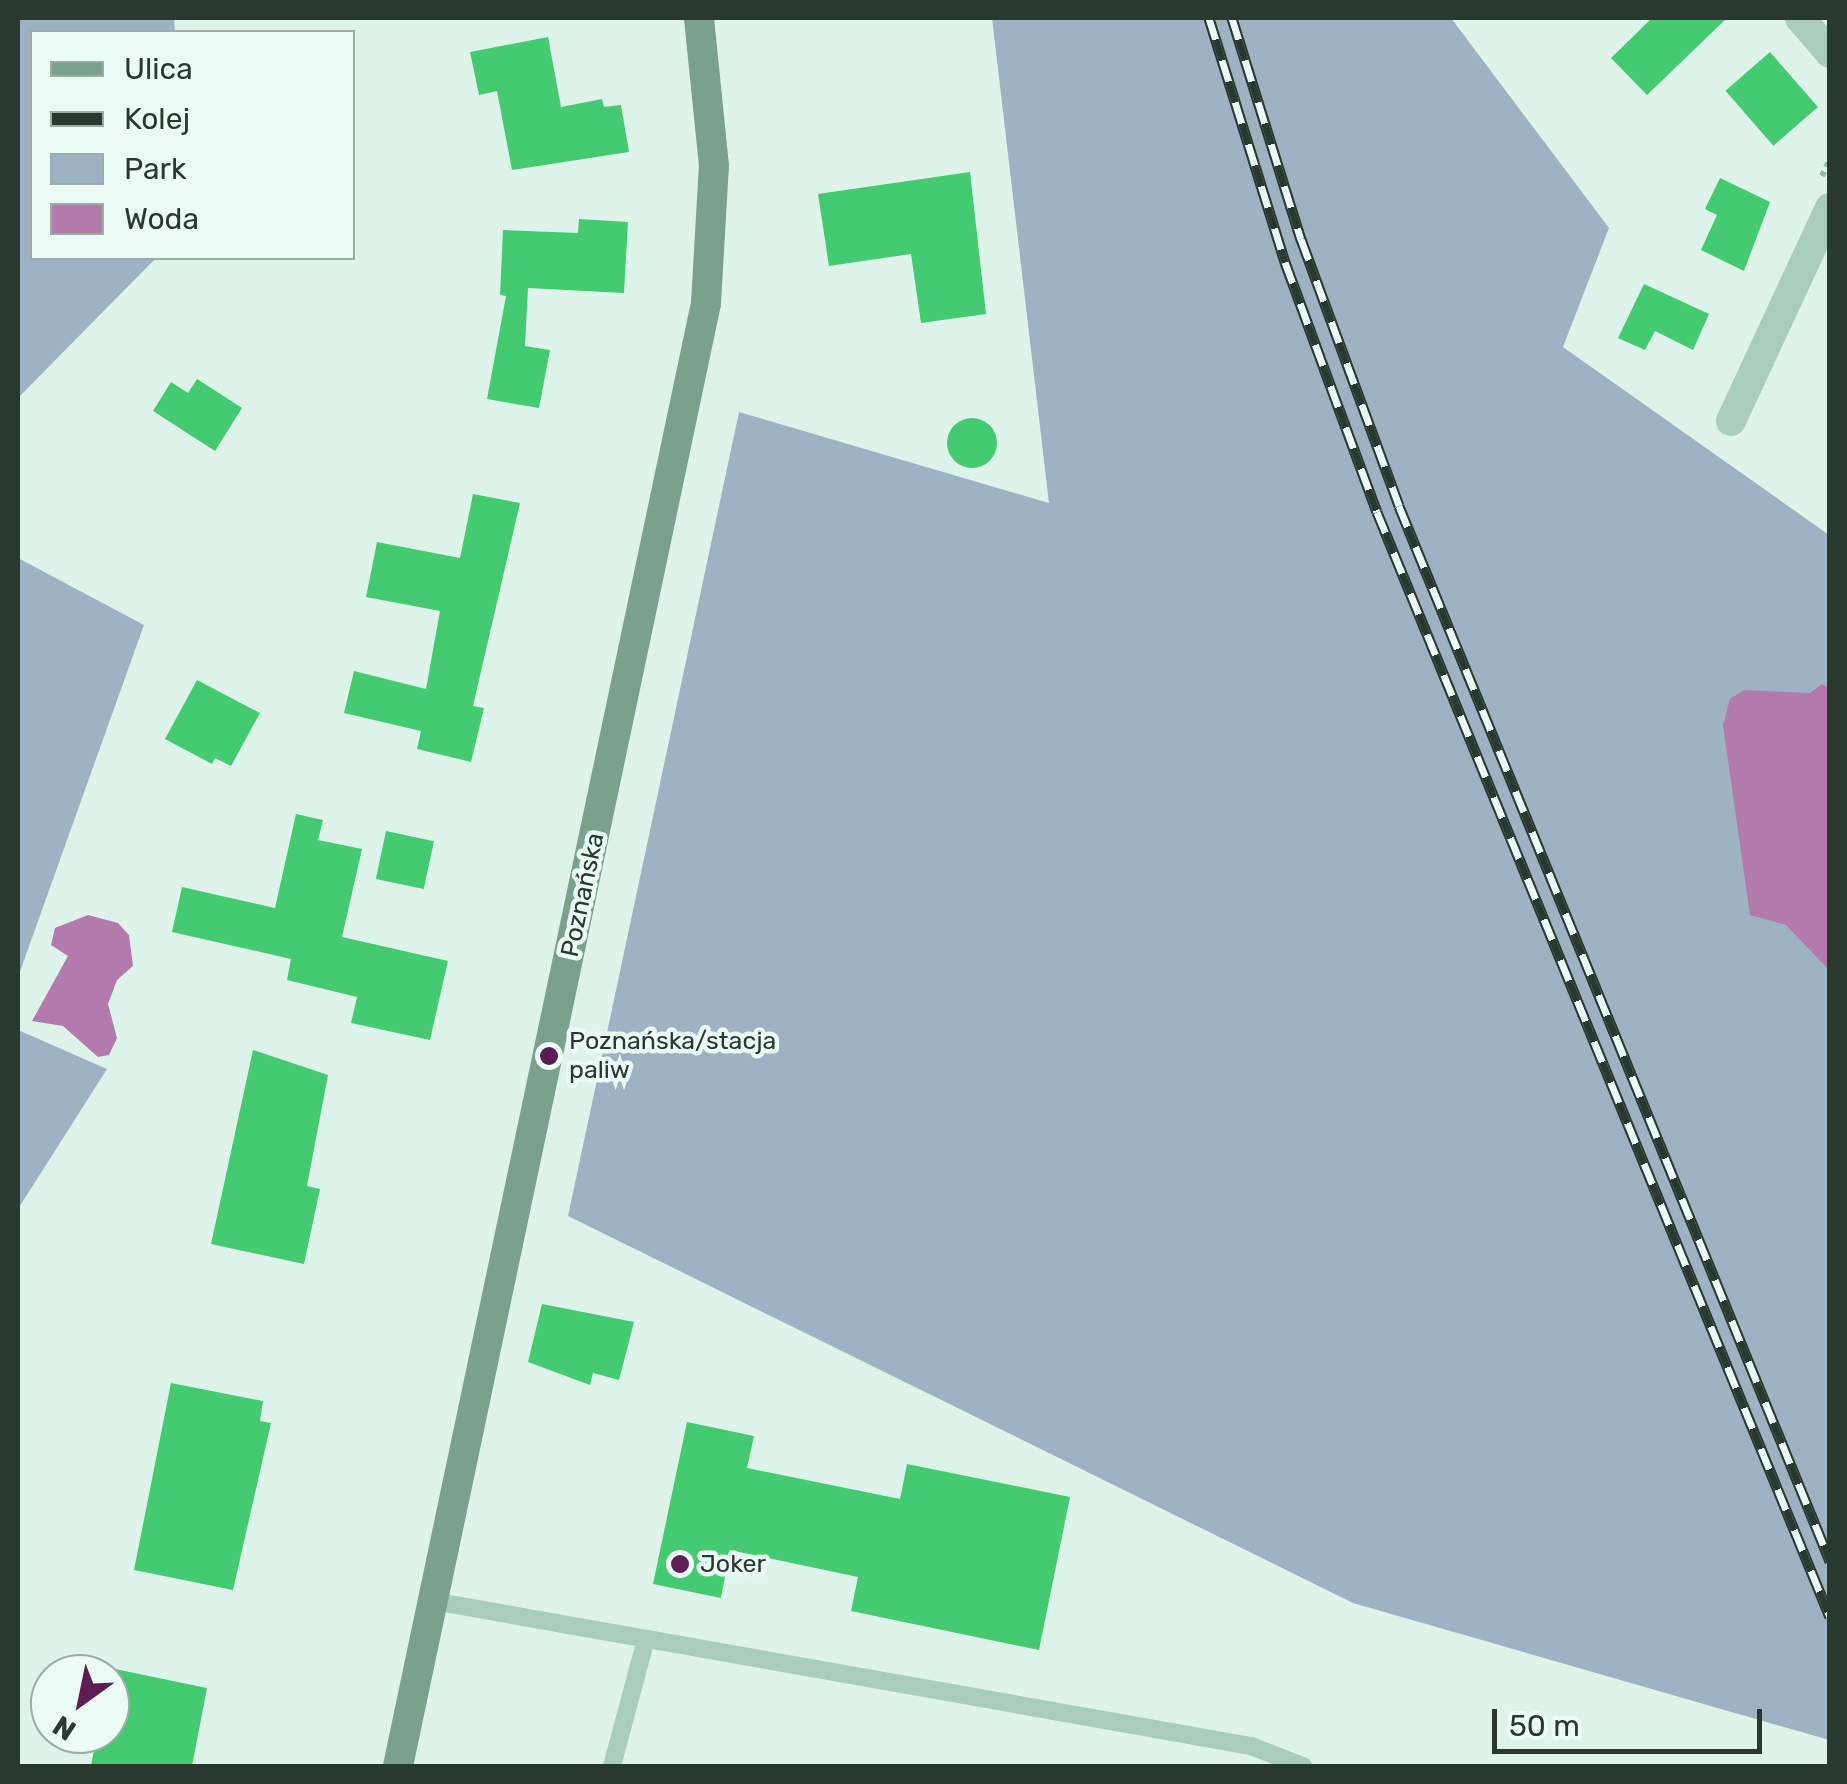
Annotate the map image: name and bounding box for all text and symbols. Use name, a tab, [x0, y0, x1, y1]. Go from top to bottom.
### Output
legend	[30, 30, 355, 260]
text: Ulica	[124, 51, 193, 87]
text: Kolej	[124, 101, 190, 137]
text: Park	[124, 151, 186, 187]
text: Woda	[124, 201, 199, 237]
street label: Poznańska	[555, 830, 611, 960]
place label: Poznańska/stacja paliw	[569, 1027, 776, 1086]
marker: Poznańska/stacja paliw	[538, 1045, 560, 1067]
place label: Joker	[700, 1549, 766, 1579]
marker: Joker	[669, 1553, 691, 1575]
north arrow	[30, 1654, 130, 1754]
scale bar	[1497, 1689, 1767, 1751]
text: 50 m	[1509, 1708, 1580, 1744]
text: N	[47, 1709, 82, 1747]

